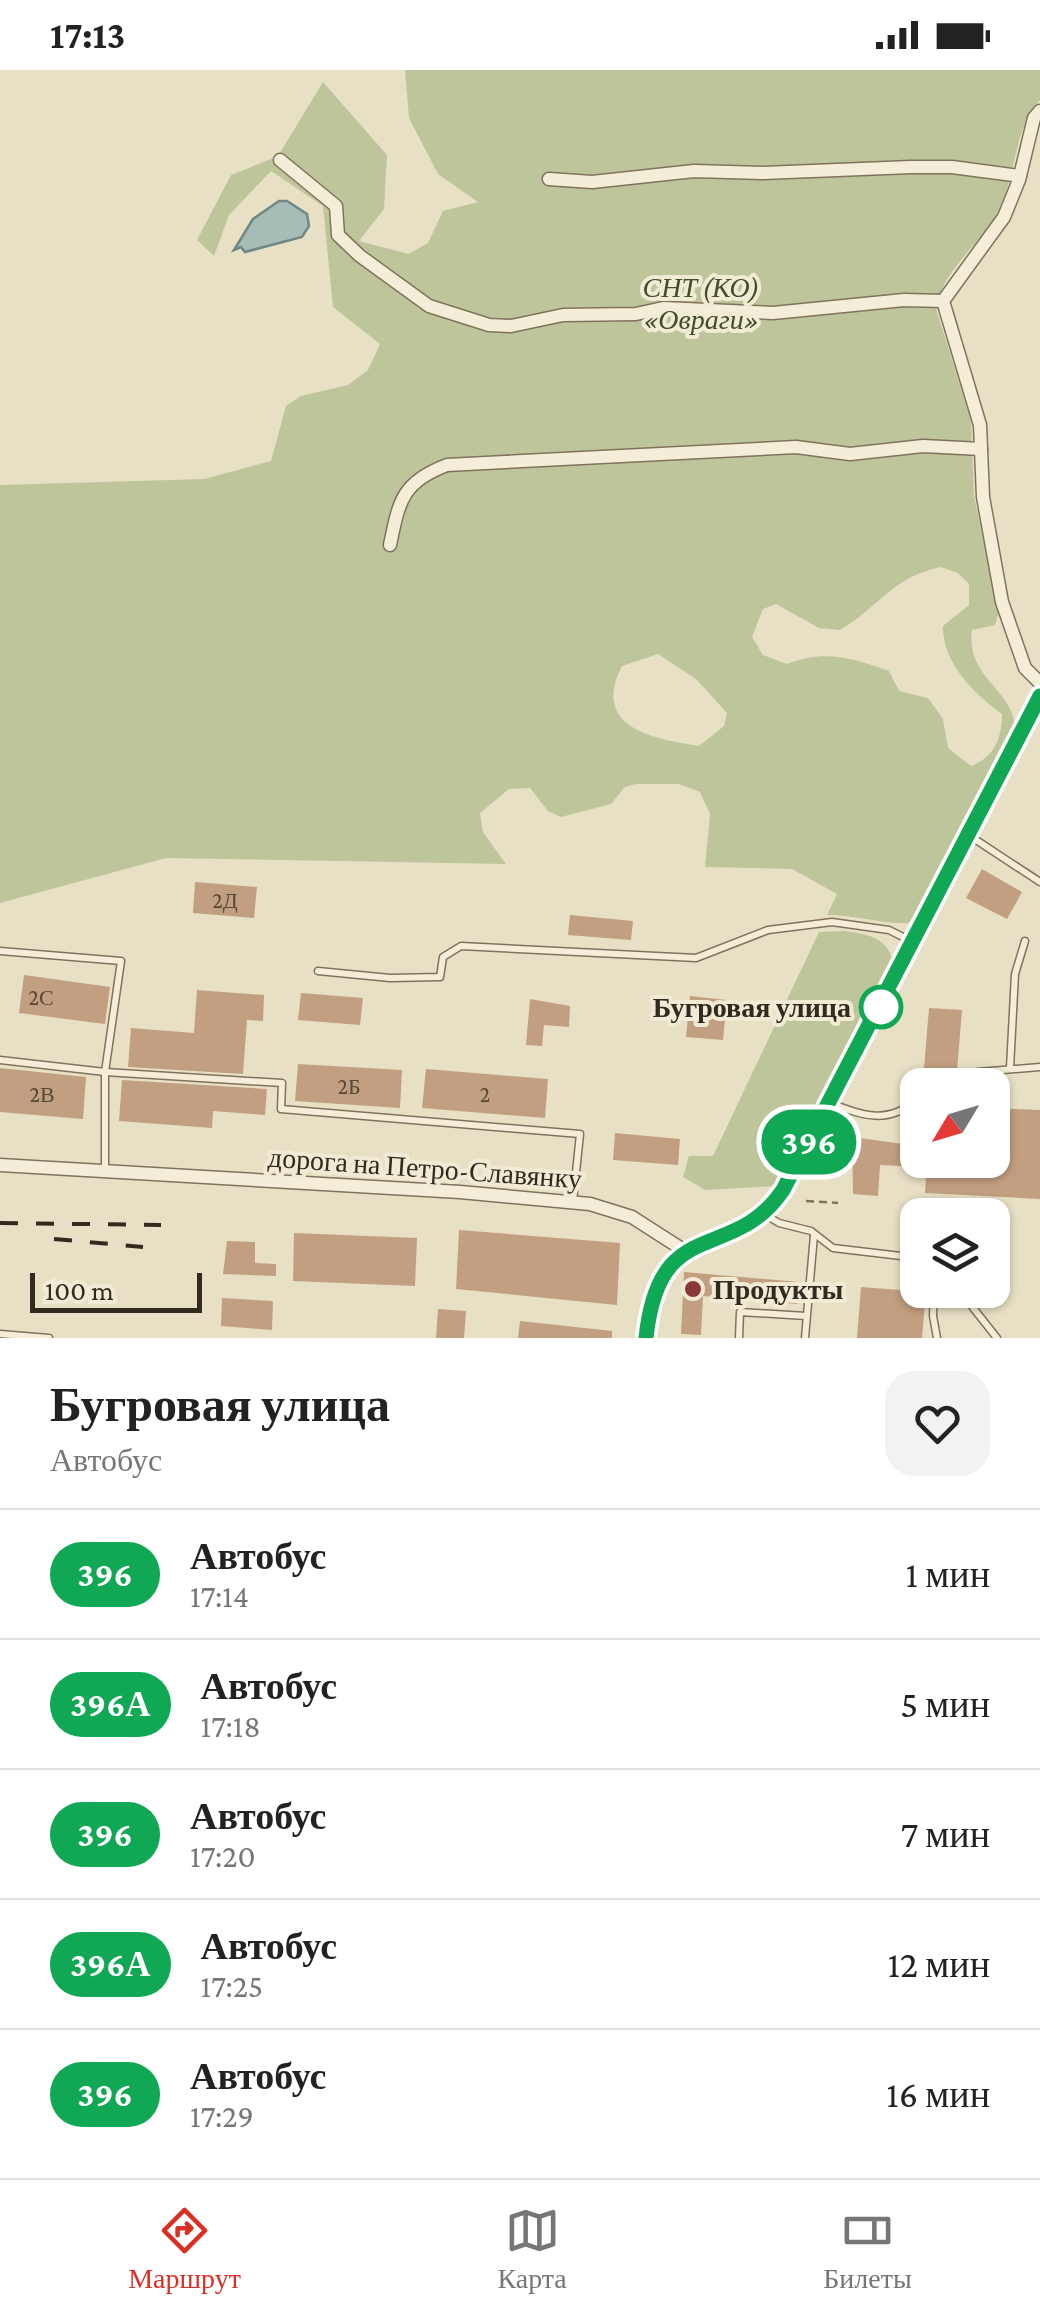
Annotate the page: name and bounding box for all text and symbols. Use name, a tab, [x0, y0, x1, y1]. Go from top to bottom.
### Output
text: 17:13	[50, 14, 125, 56]
park label: СНТ (КО) «Овраги»	[643, 272, 759, 335]
house number: 2Д	[212, 888, 238, 913]
house number: 2С	[28, 985, 54, 1010]
marker: Бугровая улица	[860, 986, 902, 1028]
place label: Бугровая улица	[653, 992, 851, 1023]
north arrow	[900, 1068, 1010, 1178]
map controls	[900, 1068, 1010, 1308]
house number: 2Б	[337, 1074, 361, 1099]
house number: 2В	[29, 1082, 55, 1107]
house number: 2	[480, 1082, 490, 1107]
line badge: 396	[752, 1110, 866, 1174]
text: 396	[781, 1123, 837, 1162]
street label: дорога на Петро-Славянку	[267, 1142, 583, 1194]
button: layers	[900, 1198, 1010, 1308]
scale bar	[30, 1268, 202, 1312]
place label: Продукты	[713, 1274, 844, 1305]
text: 100 m	[45, 1275, 114, 1306]
marker: Продукты	[682, 1278, 704, 1300]
button: heart	[885, 1371, 990, 1476]
text: Бугровая улица	[50, 1378, 390, 1431]
text: Автобус	[50, 1442, 162, 1478]
text: Автобус	[190, 1535, 326, 1577]
text: 1 мин	[906, 1553, 990, 1595]
text: 396	[77, 1555, 133, 1594]
text: 17:14	[190, 1578, 249, 1614]
text: Автобус	[201, 1665, 337, 1707]
text: 5 мин	[900, 1683, 990, 1725]
text: 396А	[70, 1685, 151, 1724]
text: 17:18	[201, 1708, 261, 1744]
text: Автобус	[190, 1795, 326, 1837]
text: 7 мин	[901, 1813, 990, 1855]
text: 396	[77, 1815, 133, 1854]
text: 17:20	[190, 1838, 256, 1874]
text: Автобус	[201, 1925, 337, 1967]
text: 12 мин	[887, 1943, 990, 1985]
text: 396А	[70, 1945, 151, 1984]
text: 17:25	[201, 1968, 263, 2004]
text: Автобус	[190, 2055, 326, 2097]
text: 16 мин	[886, 2073, 990, 2115]
text: 396	[77, 2075, 133, 2114]
text: 17:29	[190, 2098, 254, 2134]
tab: Маршрут	[128, 2203, 241, 2295]
tab: Карта	[497, 2203, 567, 2295]
tab: Билеты	[823, 2203, 912, 2295]

